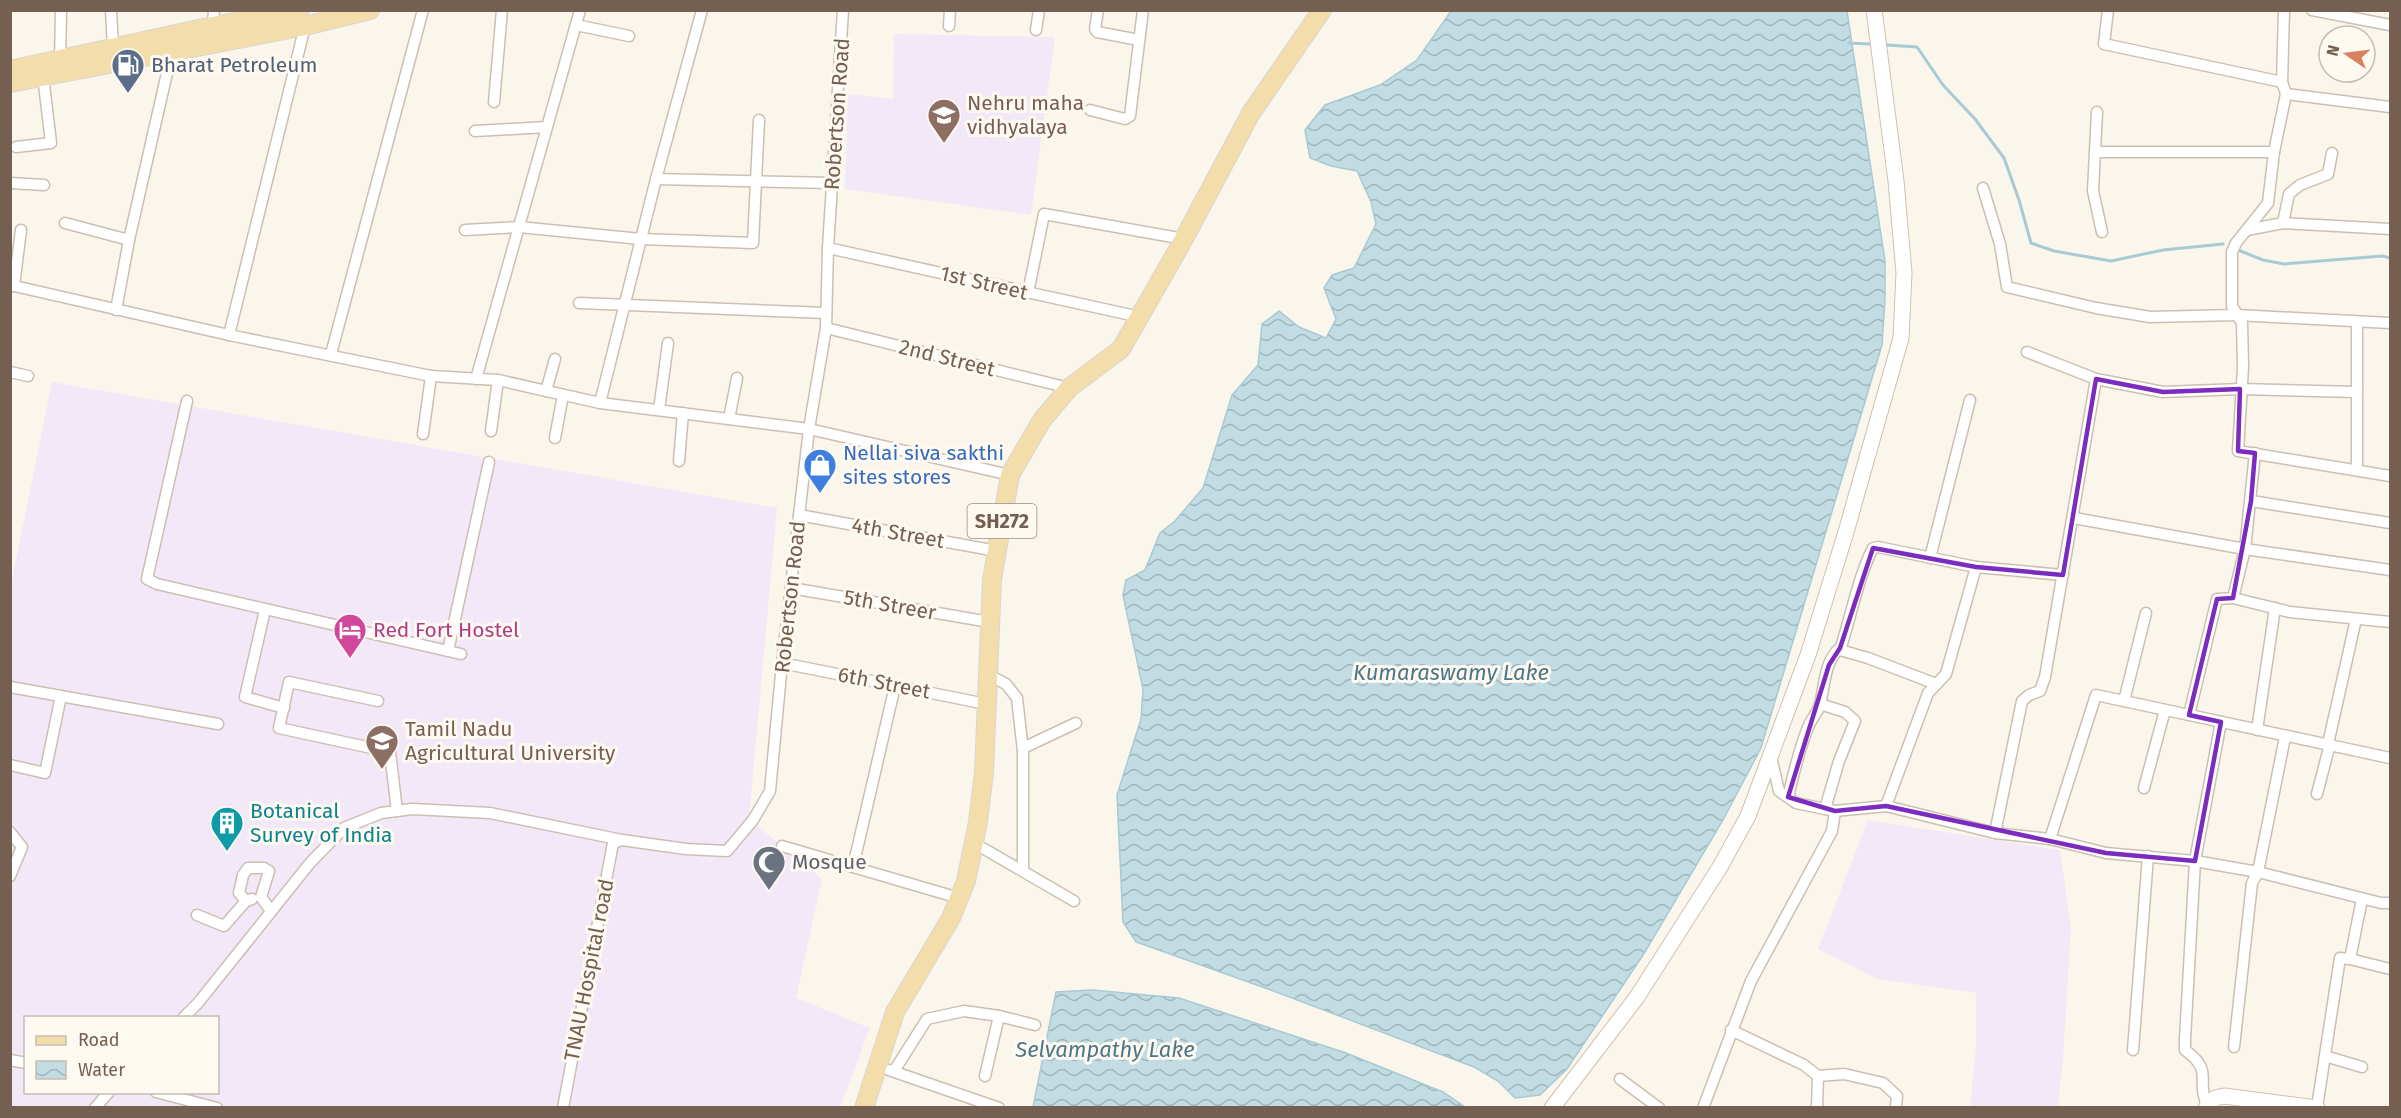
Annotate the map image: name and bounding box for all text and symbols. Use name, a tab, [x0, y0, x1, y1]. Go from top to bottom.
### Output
north arrow	[2317, 24, 2377, 84]
street label: Robertson Road	[819, 37, 855, 191]
text: N	[2322, 43, 2343, 58]
fuel station icon: Bharat Petroleum	[110, 47, 146, 94]
place label: Bharat Petroleum	[151, 52, 318, 78]
place label: Nehru maha vidhyalaya	[967, 90, 1084, 140]
school or university icon: Nehru maha vidhyalaya	[926, 97, 962, 144]
street label: 1st Street	[938, 260, 1031, 306]
street label: 2nd Street	[896, 334, 998, 383]
place label: Nellai siva sakthi sites stores	[843, 440, 1004, 490]
shop icon: Nellai siva sakthi sites stores	[802, 447, 838, 494]
road number: SH272	[968, 504, 1036, 538]
street label: 4th Street	[850, 512, 947, 554]
street label: Robertson Road	[769, 520, 811, 674]
street label: 5th Streer	[842, 584, 938, 626]
hotel icon: Red Fort Hostel	[332, 612, 368, 659]
place label: Red Fort Hostel	[373, 617, 519, 643]
water label: Kumaraswamy Lake	[1353, 659, 1549, 686]
street label: 6th Street	[836, 661, 933, 705]
place label: Tamil Nadu Agricultural University	[405, 716, 616, 766]
school or university icon: Tamil Nadu Agricultural University	[364, 723, 400, 770]
place label: Botanical Survey of India	[250, 798, 393, 848]
building icon: Botanical Survey of India	[209, 805, 245, 852]
mosque icon: Mosque	[751, 844, 787, 891]
place label: Mosque	[792, 849, 867, 875]
street label: TNAU Hospital road	[559, 877, 619, 1063]
legend	[24, 1016, 219, 1094]
text: Road	[78, 1029, 120, 1051]
water label: Selvampathy Lake	[1014, 1036, 1195, 1063]
text: Water	[78, 1059, 125, 1081]

